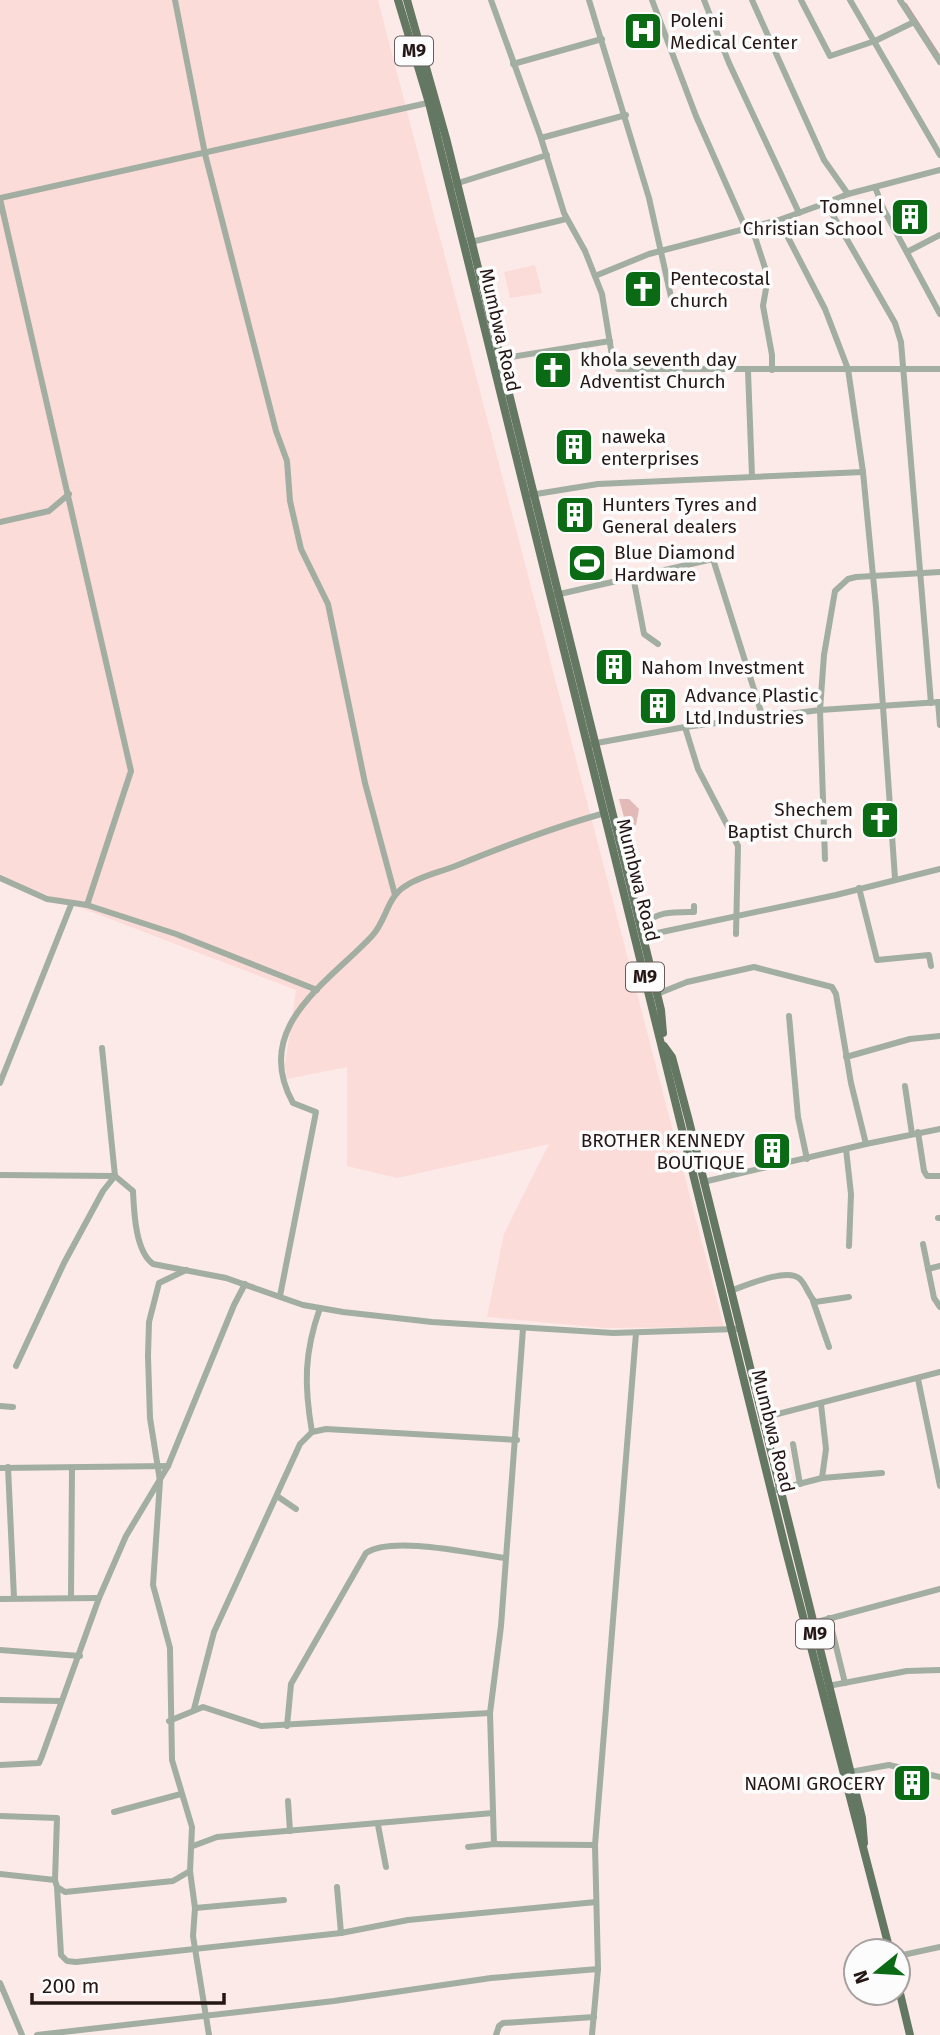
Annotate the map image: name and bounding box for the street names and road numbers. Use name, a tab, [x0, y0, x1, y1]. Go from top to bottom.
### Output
road number: M9	[395, 36, 433, 66]
street label: Mumbwa Road	[475, 266, 525, 394]
street label: Mumbwa Road	[612, 816, 664, 944]
road number: M9	[626, 962, 664, 992]
street label: Mumbwa Road	[747, 1367, 799, 1495]
road number: M9	[796, 1619, 834, 1648]

